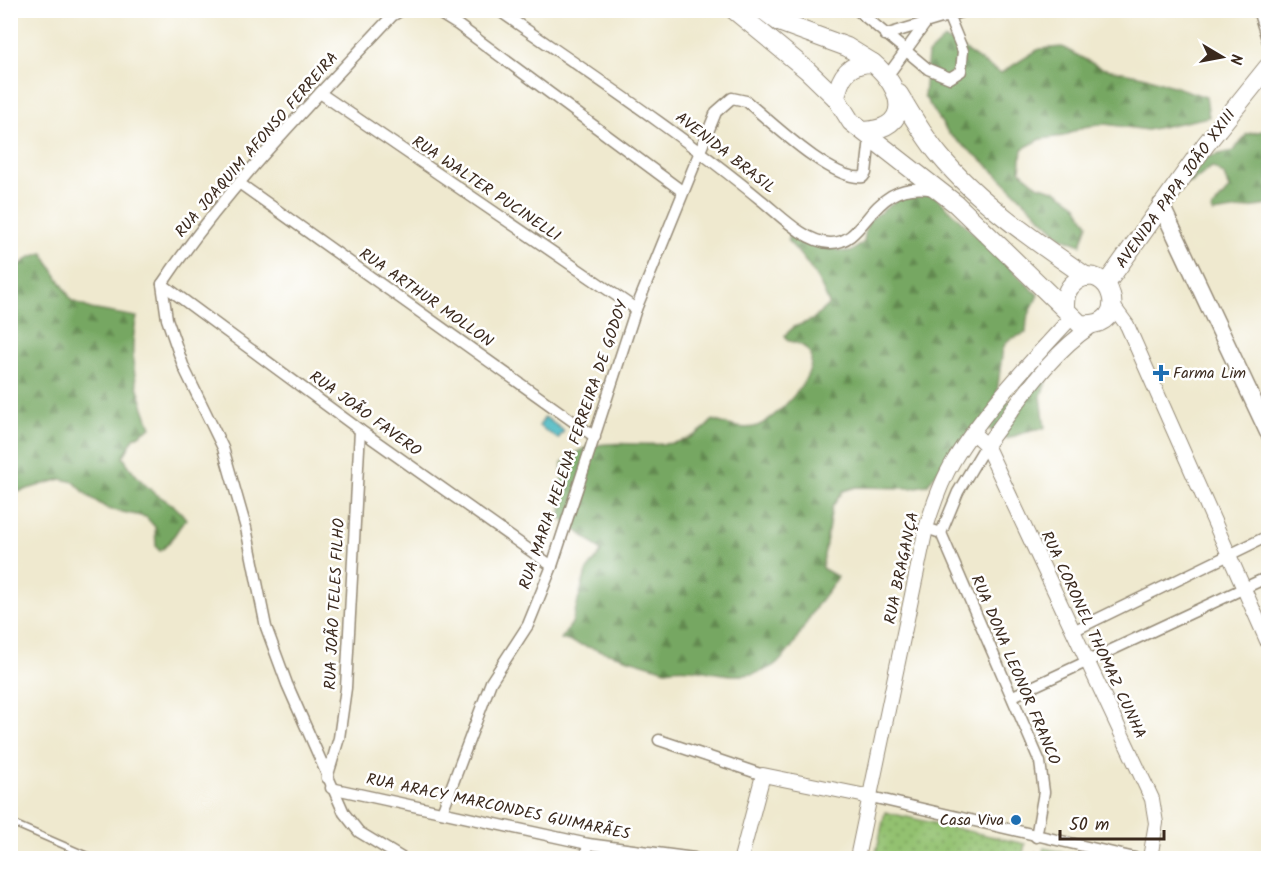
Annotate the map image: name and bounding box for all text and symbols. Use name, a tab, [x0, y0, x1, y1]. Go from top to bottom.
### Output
north arrow	[1192, 27, 1252, 87]
street label: RUA JOAQUIM AFONSO FERREIRA	[169, 46, 345, 243]
text: N	[1222, 52, 1248, 66]
street label: AVENIDA PAPA JOÃO XXIII	[1110, 104, 1242, 274]
street label: AVENIDA BRASIL	[670, 106, 780, 200]
street label: RUA WALTER PUCINELLI	[406, 130, 566, 248]
street label: RUA ARTHUR MOLLON	[354, 242, 499, 354]
street label: RUA MARIA HELENA FERREIRA DE GODOY	[513, 296, 636, 593]
place label: Farma Lim	[1173, 361, 1246, 386]
street label: RUA JOÃO FAVERO	[304, 365, 426, 463]
marker: Farma Lim	[1154, 366, 1168, 380]
street label: RUA BRAGANÇA	[878, 509, 926, 626]
street label: RUA JOÃO TELES FILHO	[318, 517, 352, 690]
street label: RUA CORONEL THOMAZ CUNHA	[1034, 527, 1152, 743]
street label: RUA DONA LEONOR FRANCO	[964, 571, 1066, 769]
street label: RUA ARACY MARCONDES GUIMARÃES	[364, 767, 633, 847]
scale bar	[1060, 803, 1164, 841]
place label: Casa Viva	[940, 808, 1004, 833]
text: 50 m	[1069, 811, 1109, 840]
marker: Casa Viva	[1009, 813, 1023, 827]

